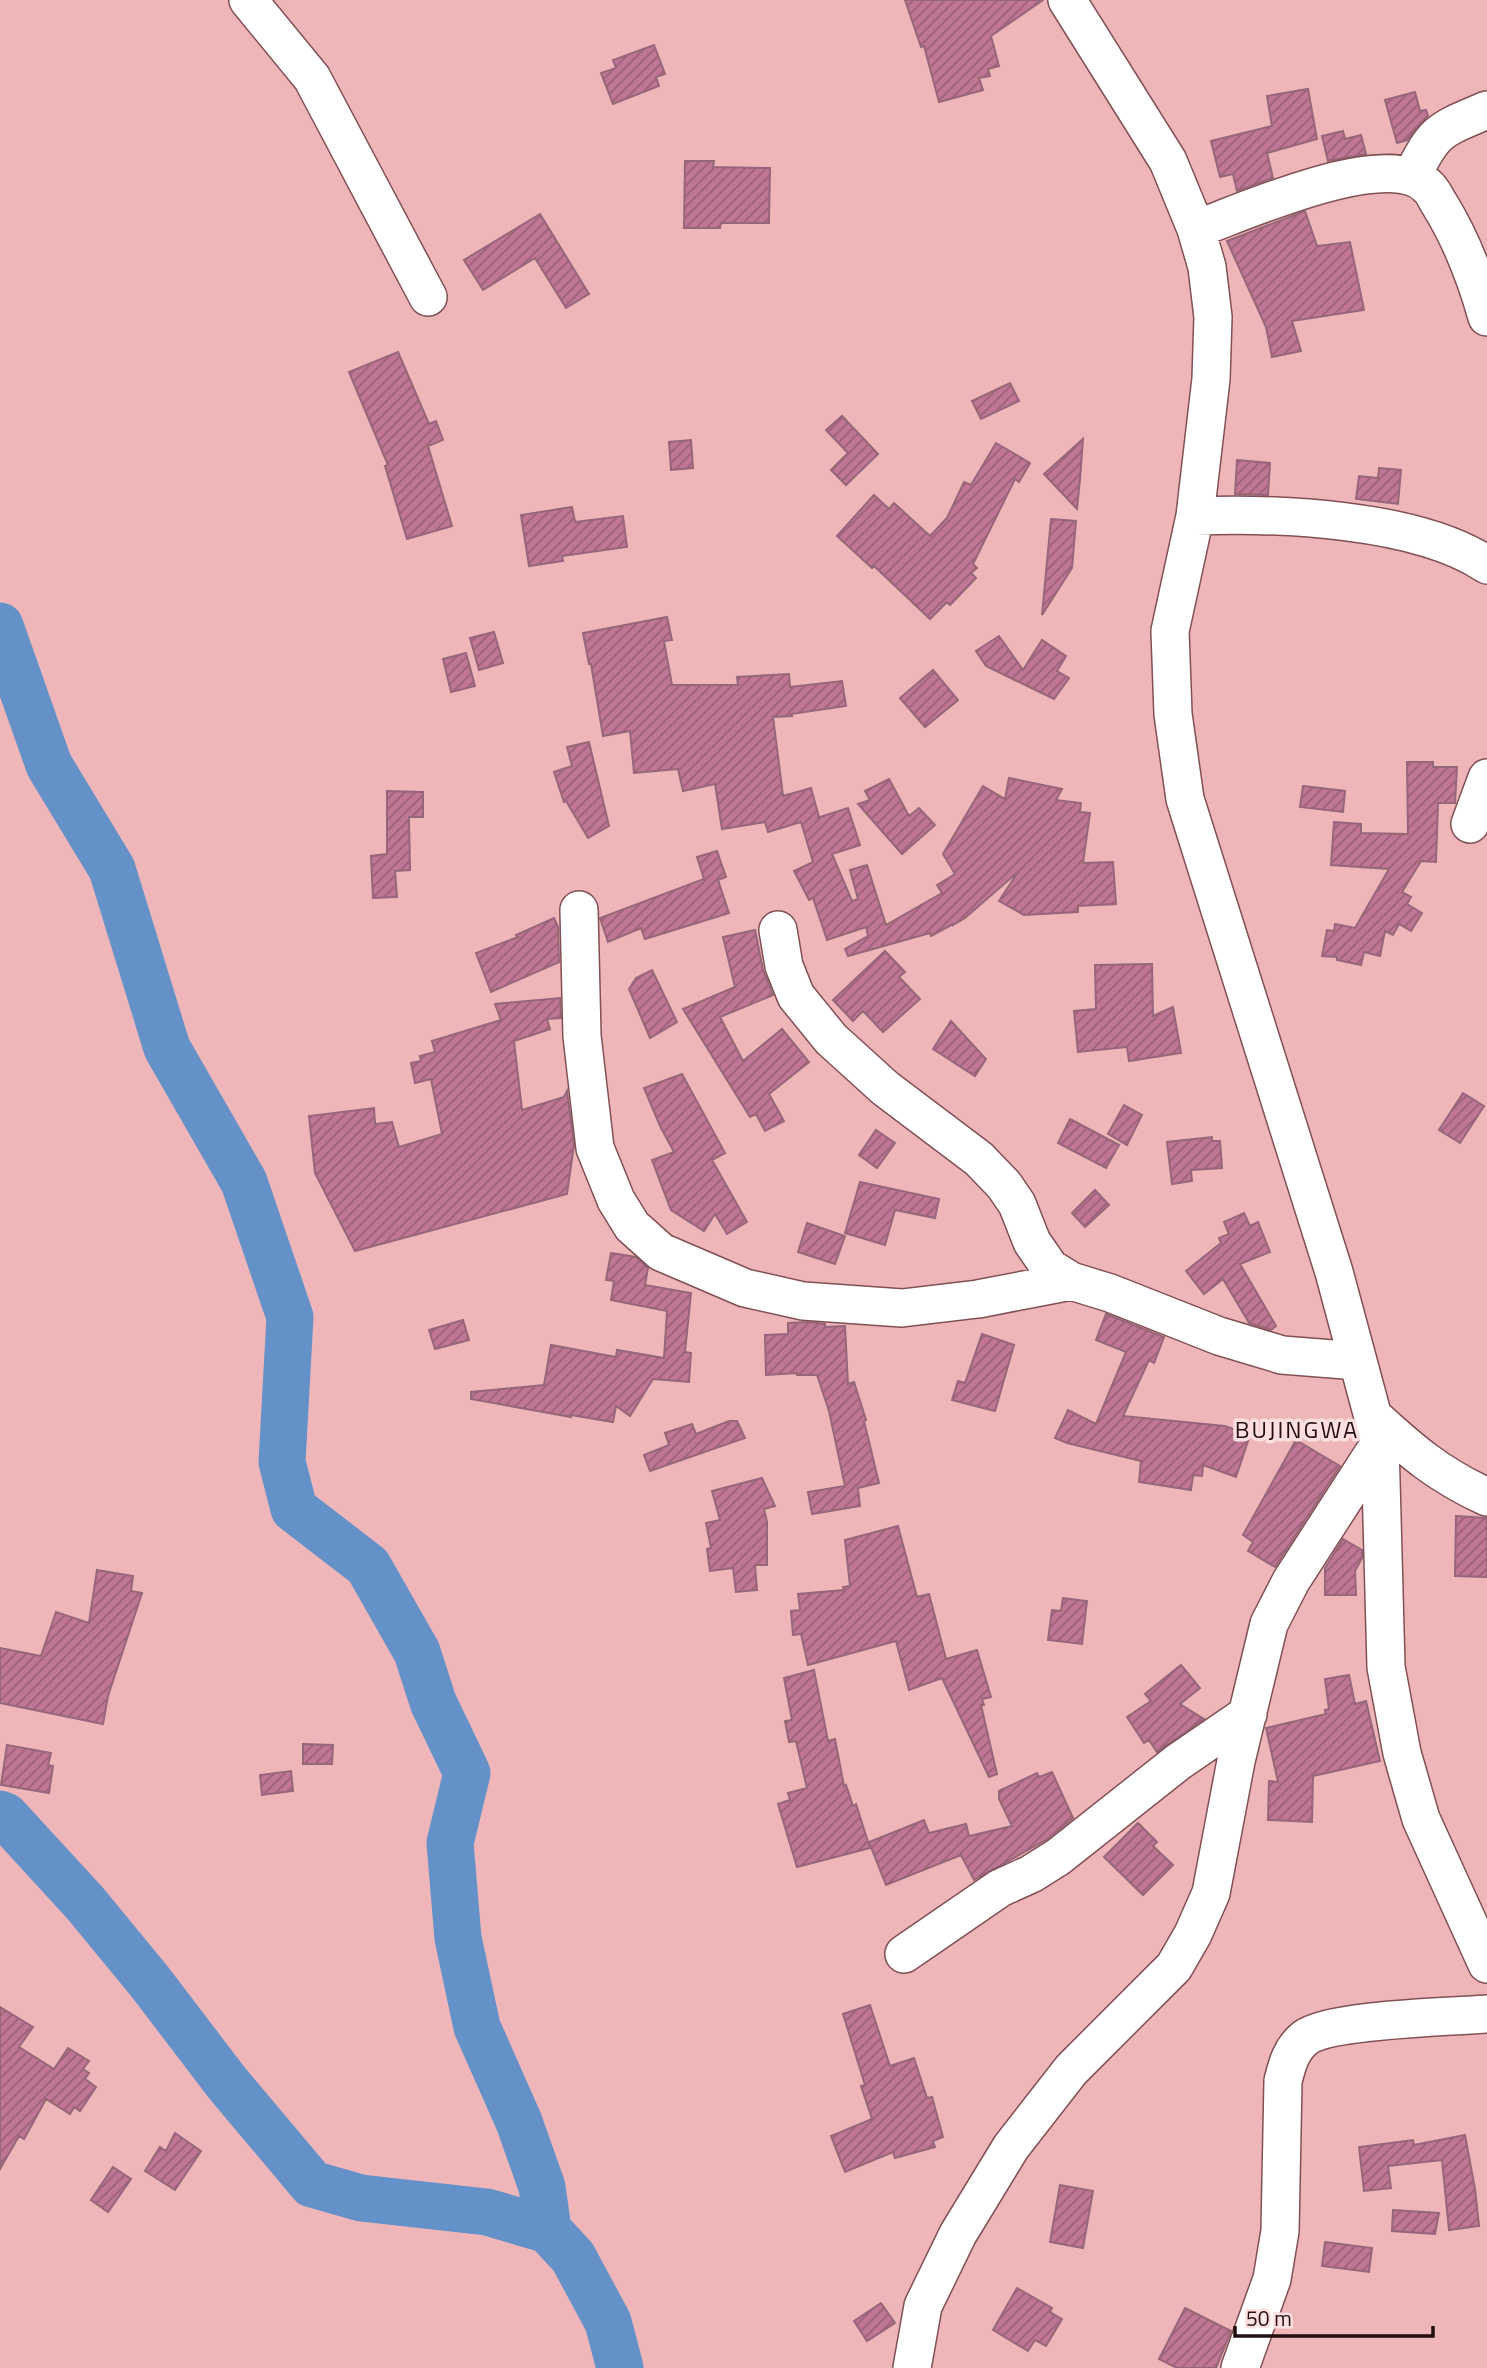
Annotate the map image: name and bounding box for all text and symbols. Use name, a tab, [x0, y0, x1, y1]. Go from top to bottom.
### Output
district label: BUJINGWA	[1235, 1411, 1359, 1447]
scale bar	[1235, 2294, 1433, 2338]
text: 50 m	[1246, 2302, 1292, 2334]

